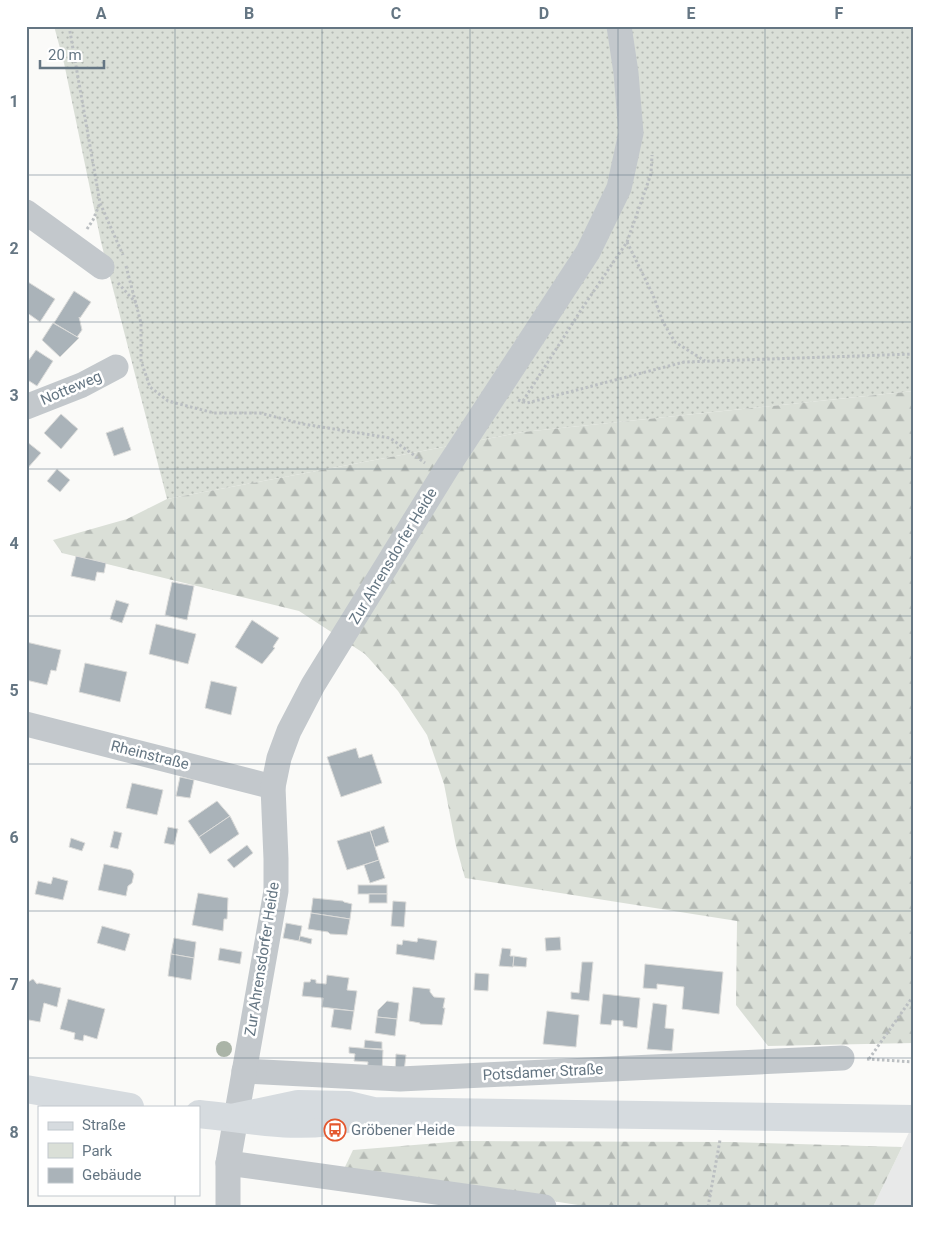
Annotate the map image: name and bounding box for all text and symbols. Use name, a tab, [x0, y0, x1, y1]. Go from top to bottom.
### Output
text: A	[96, 4, 107, 23]
text: B	[244, 4, 254, 23]
text: C	[391, 4, 401, 23]
text: D	[539, 4, 549, 23]
text: E	[687, 4, 696, 23]
text: F	[835, 4, 844, 23]
scale bar	[40, 38, 104, 70]
text: 20 m	[48, 46, 82, 64]
text: 1	[9, 92, 19, 111]
text: 2	[9, 239, 19, 258]
street label: Notteweg	[38, 367, 104, 409]
text: 3	[9, 386, 19, 405]
street label: Zur Ahrensdorfer Heide	[345, 485, 441, 627]
text: 4	[9, 534, 19, 553]
text: 5	[9, 681, 19, 700]
street label: Rheinstraße	[109, 737, 191, 773]
text: 6	[9, 828, 19, 847]
street label: Zur Ahrensdorfer Heide	[241, 881, 283, 1037]
text: 7	[9, 975, 19, 994]
street label: Potsdamer Straße	[482, 1060, 604, 1084]
legend	[38, 1106, 200, 1196]
text: Straße	[82, 1116, 126, 1134]
bus stop icon: Gröbener Heide	[323, 1118, 347, 1142]
place label: Gröbener Heide	[351, 1121, 455, 1139]
text: 8	[9, 1123, 19, 1142]
text: Park	[82, 1142, 113, 1160]
text: Gebäude	[82, 1166, 141, 1184]

